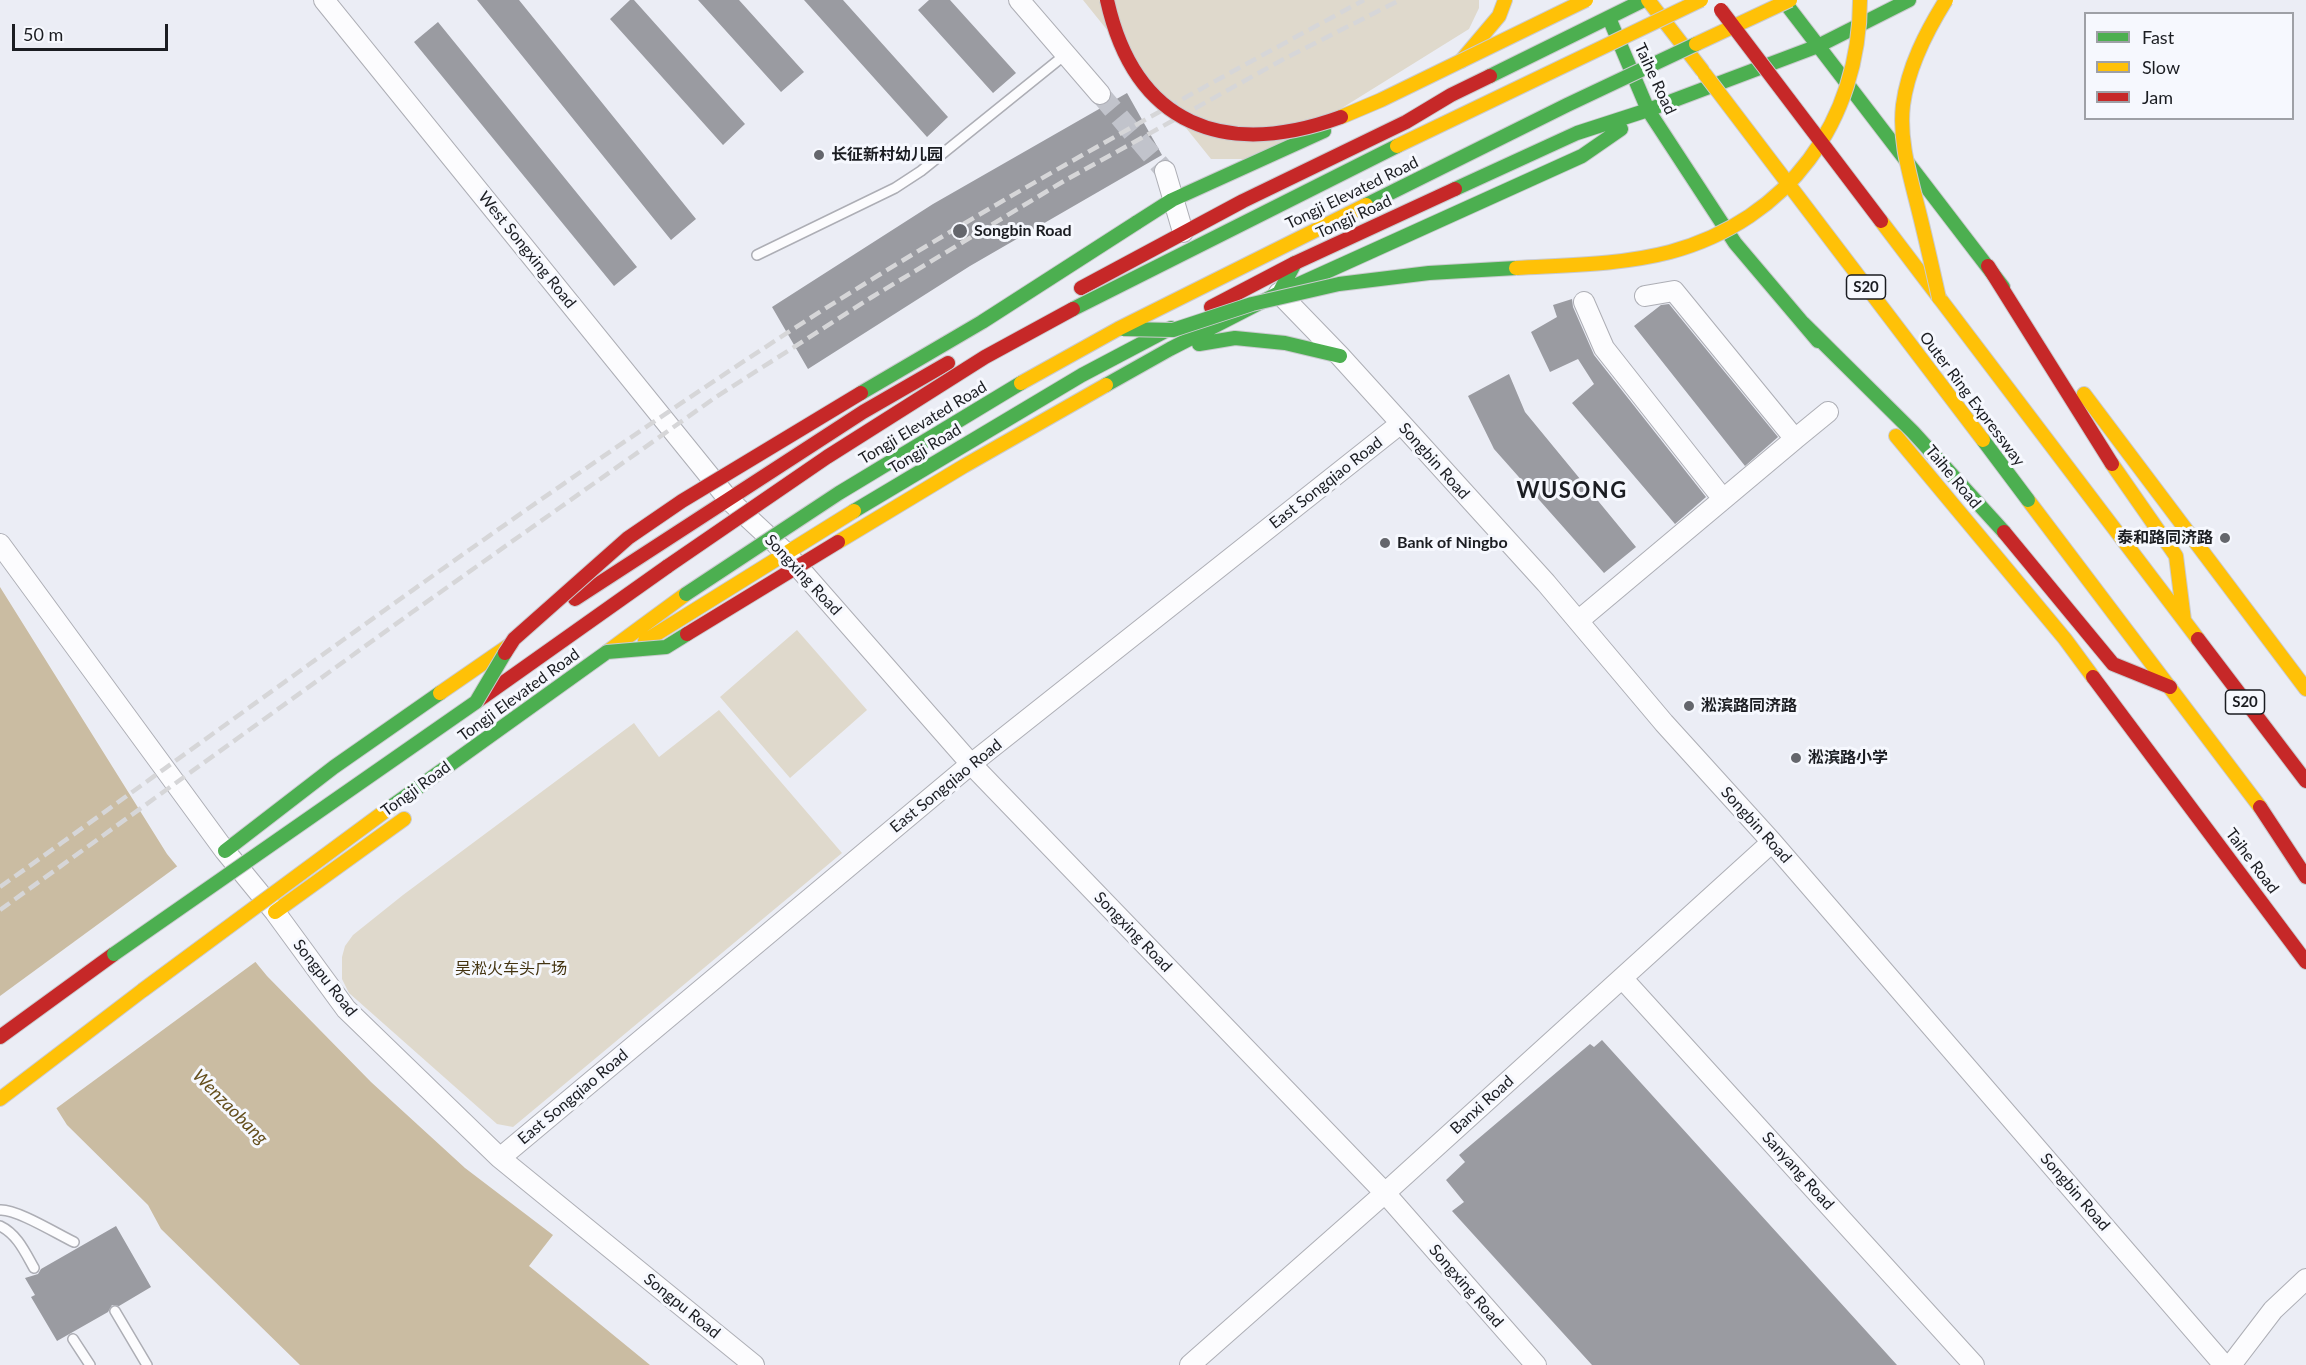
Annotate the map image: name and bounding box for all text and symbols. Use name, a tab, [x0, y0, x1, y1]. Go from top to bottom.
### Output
scale bar	[15, 12, 171, 50]
legend	[2084, 12, 2294, 120]
text: 50 m	[23, 23, 63, 45]
text: Fast	[2142, 26, 2174, 48]
street label: Taihe Road	[1630, 40, 1680, 118]
text: Slow	[2142, 56, 2180, 78]
text: Jam	[2142, 86, 2173, 108]
place label: 长征新村幼儿园	[831, 145, 943, 165]
marker: 长征新村幼儿园	[812, 148, 826, 162]
street label: Tongji Elevated Road	[1282, 152, 1422, 234]
street label: West Songxing Road	[474, 188, 580, 312]
street label: Tongji Road	[1313, 191, 1395, 243]
place label: Songbin Road	[974, 221, 1072, 241]
marker: Songbin Road	[951, 222, 969, 240]
road number: S20	[1846, 275, 1886, 299]
street label: Outer Ring Expressway	[1915, 328, 2029, 470]
street label: Tongji Elevated Road	[856, 377, 990, 469]
street label: Songbin Road	[1395, 419, 1473, 503]
street label: Tongji Road	[885, 420, 965, 478]
street label: East Songqiao Road	[1266, 433, 1386, 533]
street label: Taihe Road	[1921, 442, 1985, 512]
district label: WUSONG	[1516, 478, 1628, 504]
place label: 泰和路同济路	[2117, 528, 2213, 548]
street label: Songxing Road	[761, 531, 845, 619]
marker: 泰和路同济路	[2218, 531, 2232, 545]
place label: Bank of Ningbo	[1397, 533, 1508, 553]
marker: Bank of Ningbo	[1378, 536, 1392, 550]
street label: Tongji Elevated Road	[455, 644, 583, 746]
road number: S20	[2226, 690, 2264, 714]
place label: 淞滨路同济路	[1701, 696, 1797, 716]
marker: 淞滨路同济路	[1682, 699, 1696, 713]
street label: East Songqiao Road	[886, 735, 1006, 837]
place label: 淞滨路小学	[1808, 748, 1888, 768]
marker: 淞滨路小学	[1789, 751, 1803, 765]
street label: Tongji Road	[378, 757, 454, 821]
street label: Songbin Road	[1717, 783, 1795, 867]
street label: Taihe Road	[2221, 825, 2283, 897]
street label: Songxing Road	[1090, 888, 1176, 976]
street label: Songpu Road	[289, 936, 361, 1020]
park label: 吴淞火车头广场	[455, 959, 567, 979]
street label: East Songqiao Road	[514, 1045, 632, 1149]
water label: Wenzaobang	[188, 1065, 272, 1149]
street label: Banxi Road	[1446, 1072, 1518, 1138]
street label: Sanyang Road	[1758, 1128, 1838, 1214]
street label: Songbin Road	[2036, 1149, 2114, 1235]
street label: Songxing Road	[1425, 1241, 1507, 1331]
street label: Songpu Road	[640, 1269, 724, 1343]

